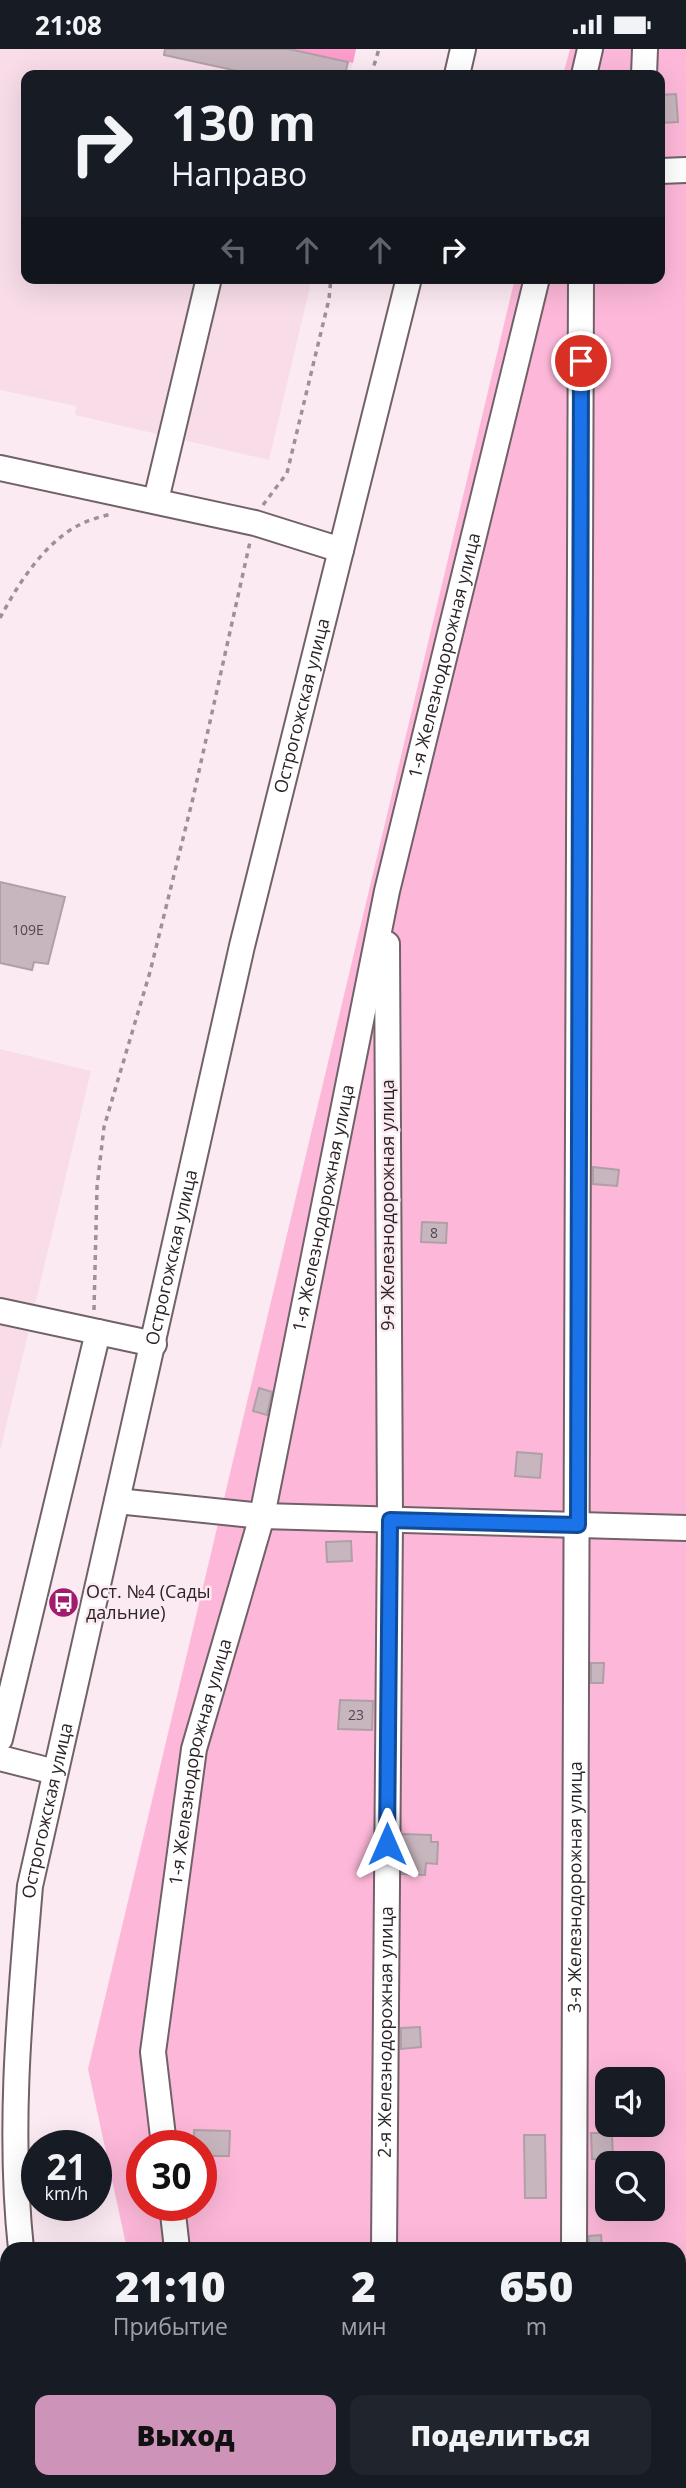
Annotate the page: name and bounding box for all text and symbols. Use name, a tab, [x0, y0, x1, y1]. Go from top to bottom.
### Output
text: 21:08	[35, 7, 102, 43]
text: 130 m	[171, 89, 316, 155]
icon: right	[56, 98, 147, 189]
text: Направо	[171, 152, 307, 195]
icon: left	[215, 231, 253, 269]
icon: ahead	[288, 231, 326, 269]
icon: ahead	[361, 231, 399, 269]
icon: right	[434, 231, 472, 269]
pin	[551, 331, 611, 391]
icon: arrive	[562, 342, 600, 380]
street label: 1-я Железнодорожная улица	[402, 530, 485, 780]
street label: Острогожская улица	[268, 615, 335, 795]
house number: 109Е	[12, 920, 44, 939]
street label: 9-я Железнодорожная улица	[375, 1079, 399, 1331]
street label: 1-я Железнодорожная улица	[286, 1082, 359, 1334]
street label: Острогожская улица	[139, 1167, 202, 1347]
house number: 8	[430, 1223, 438, 1242]
place label: Ост. №4 (Сады дальние)	[86, 1579, 211, 1624]
bus stop icon: Ост. №4 (Сады дальние)	[46, 1585, 80, 1619]
street label: 1-я Железнодорожная улица	[163, 1635, 237, 1887]
house number: 23	[348, 1705, 364, 1724]
street label: Острогожская улица	[16, 1720, 77, 1899]
street label: 3-я Железнодорожная улица	[562, 1761, 587, 2013]
position arrow	[350, 1807, 424, 1881]
street label: 2-я Железнодорожная улица	[372, 1906, 398, 2158]
map controls	[595, 2067, 665, 2221]
button: sound	[595, 2067, 665, 2137]
speed limit sign: 30	[126, 2130, 217, 2221]
text: 21	[46, 2143, 87, 2190]
button: search	[595, 2151, 665, 2221]
text: km/h	[45, 2181, 88, 2205]
text: 21:10	[115, 2257, 226, 2314]
text: 2	[351, 2257, 376, 2314]
text: 650	[499, 2257, 573, 2314]
text: Прибытие	[113, 2310, 228, 2342]
text: мин	[341, 2310, 387, 2342]
text: m	[526, 2310, 547, 2342]
button: Выход	[35, 2395, 336, 2475]
button: Поделиться	[350, 2395, 651, 2475]

